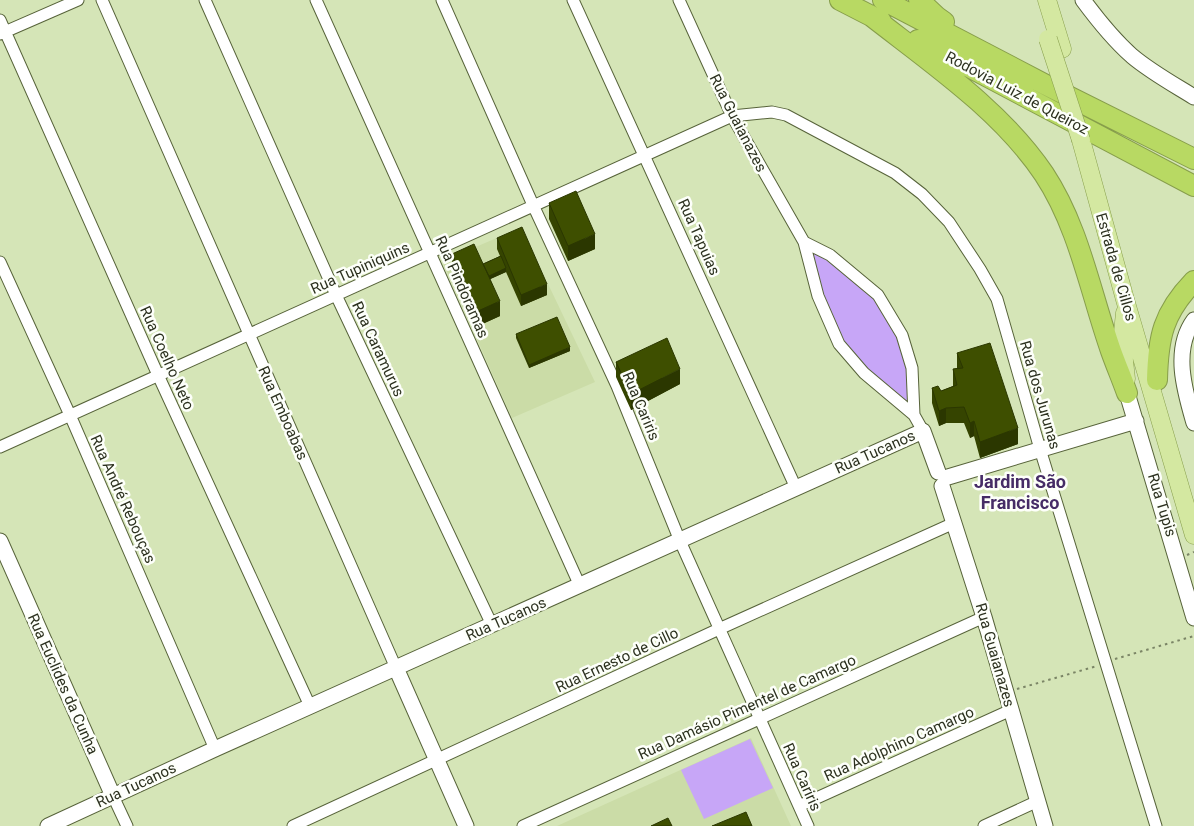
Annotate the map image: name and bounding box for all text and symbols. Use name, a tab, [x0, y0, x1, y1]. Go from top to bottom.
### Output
street label: Rodovia Luiz de Queiroz	[942, 48, 1092, 138]
street label: Rua Guaianazes	[706, 71, 770, 175]
street label: Rua Tapuias	[674, 196, 724, 278]
street label: Estrada de Cillos	[1092, 211, 1140, 323]
street label: Rua Pindoramas	[431, 233, 493, 341]
street label: Rua Tupiniquins	[308, 238, 412, 298]
street label: Rua Caramurus	[348, 299, 408, 399]
street label: Rua Coelho Neto	[136, 303, 198, 413]
street label: Rua dos Jurunas	[1016, 339, 1064, 451]
street label: Rua Emboabas	[254, 363, 312, 463]
street label: Rua Cariris	[619, 369, 663, 443]
street label: Rua Tucanos	[832, 426, 918, 478]
street label: Rua André Rebouças	[87, 432, 159, 566]
district label: Jardim São Francisco	[974, 471, 1066, 513]
street label: Rua Tupis	[1144, 471, 1180, 539]
street label: Rua Tucanos	[463, 593, 549, 645]
street label: Rua Guaianazes	[972, 601, 1018, 709]
street label: Rua Euclides da Cunha	[24, 611, 102, 757]
street label: Rua Ernesto de Cillo	[553, 624, 681, 696]
street label: Rua Damásio Pimentel de Camargo	[635, 651, 859, 763]
street label: Rua Adolphino Camargo	[821, 703, 977, 785]
street label: Rua Cariris	[779, 740, 825, 814]
street label: Rua Tucanos	[93, 759, 179, 811]

